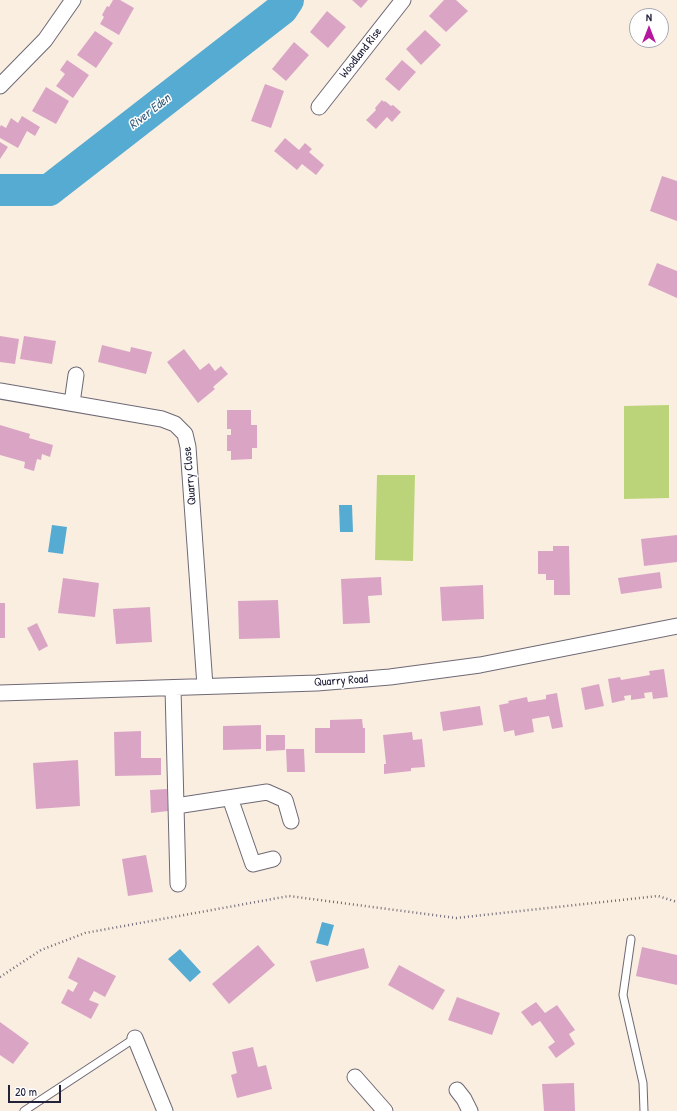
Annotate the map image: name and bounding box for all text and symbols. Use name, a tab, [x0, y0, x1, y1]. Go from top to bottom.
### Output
north arrow	[629, 8, 669, 48]
text: N	[646, 10, 652, 24]
street label: Woodland Rise	[337, 25, 385, 81]
water label: River Eden	[126, 91, 174, 133]
street label: Quarry Close	[180, 446, 200, 506]
street label: Quarry Road	[314, 672, 368, 690]
scale bar	[10, 1077, 63, 1103]
text: 20 m	[15, 1083, 37, 1100]

